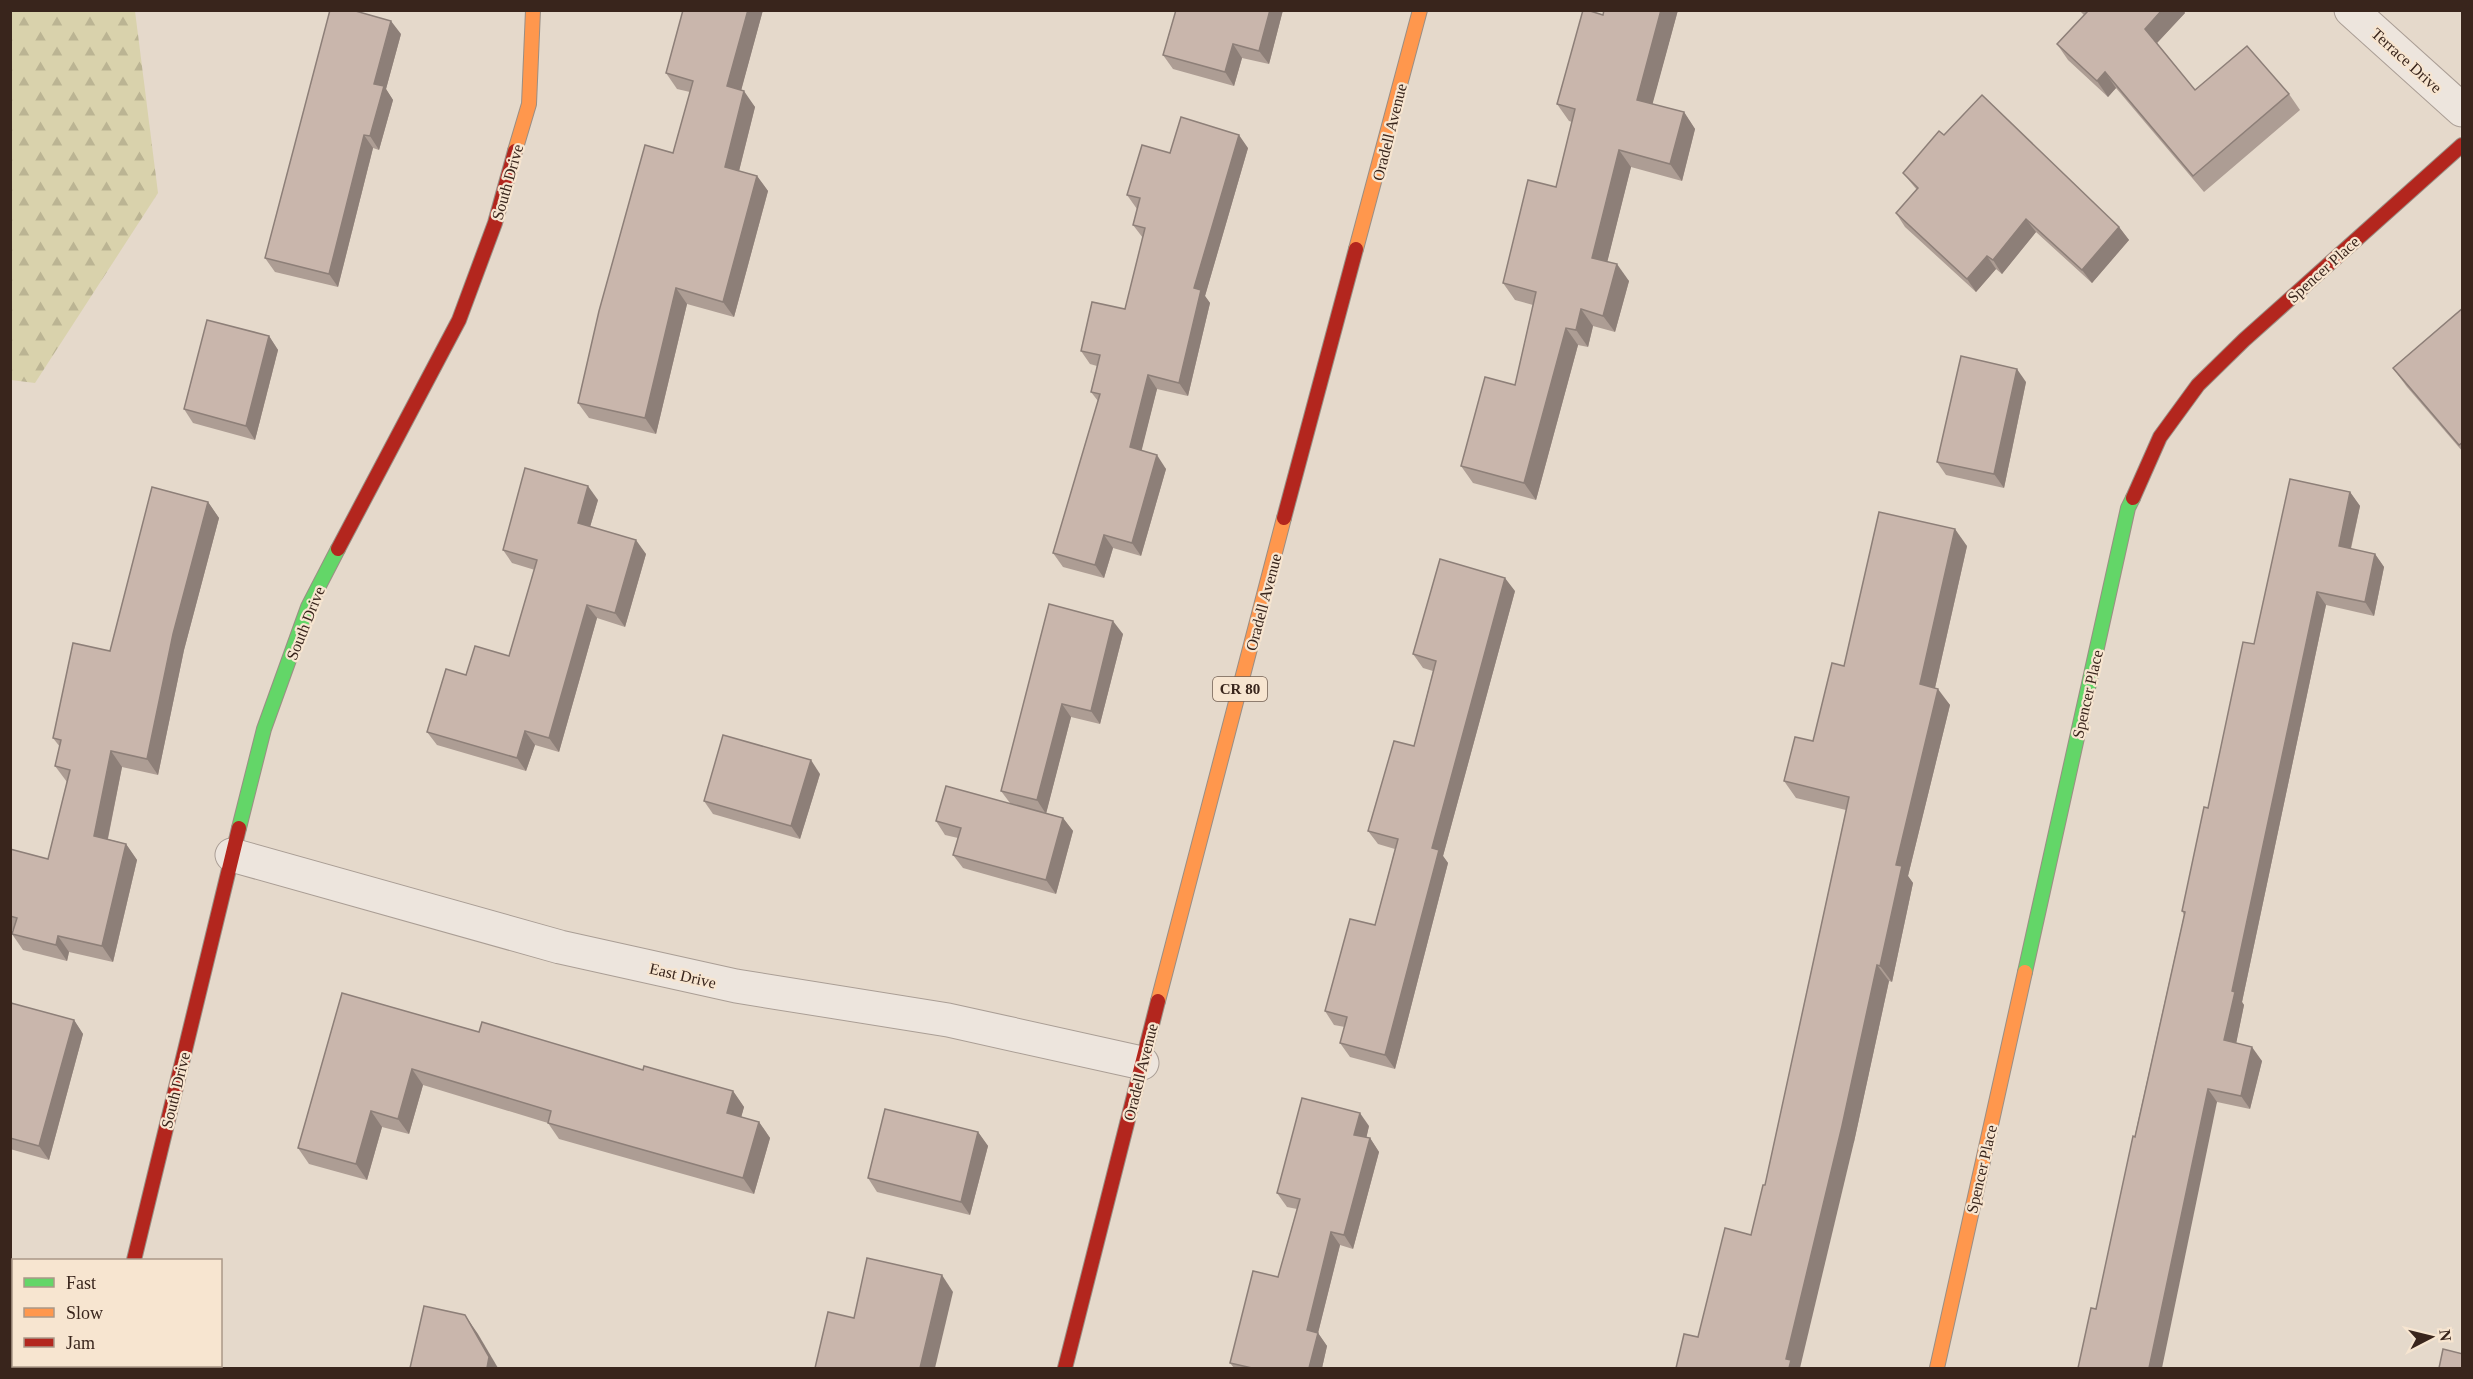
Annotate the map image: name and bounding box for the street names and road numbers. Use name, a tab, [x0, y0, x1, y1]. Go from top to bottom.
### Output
street label: Terrace Drive	[2368, 25, 2445, 96]
street label: Oradell Avenue	[1369, 82, 1410, 183]
street label: South Drive	[489, 142, 526, 222]
street label: Spencer Place	[2284, 233, 2363, 307]
street label: Oradell Avenue	[1242, 552, 1285, 652]
street label: South Drive	[283, 584, 328, 662]
street label: Spencer Place	[2069, 648, 2107, 740]
road number: CR 80	[1213, 677, 1267, 701]
street label: East Drive	[648, 960, 718, 991]
street label: Oradell Avenue	[1120, 1022, 1161, 1123]
street label: South Drive	[158, 1050, 193, 1130]
street label: Spencer Place	[1963, 1123, 2001, 1215]

